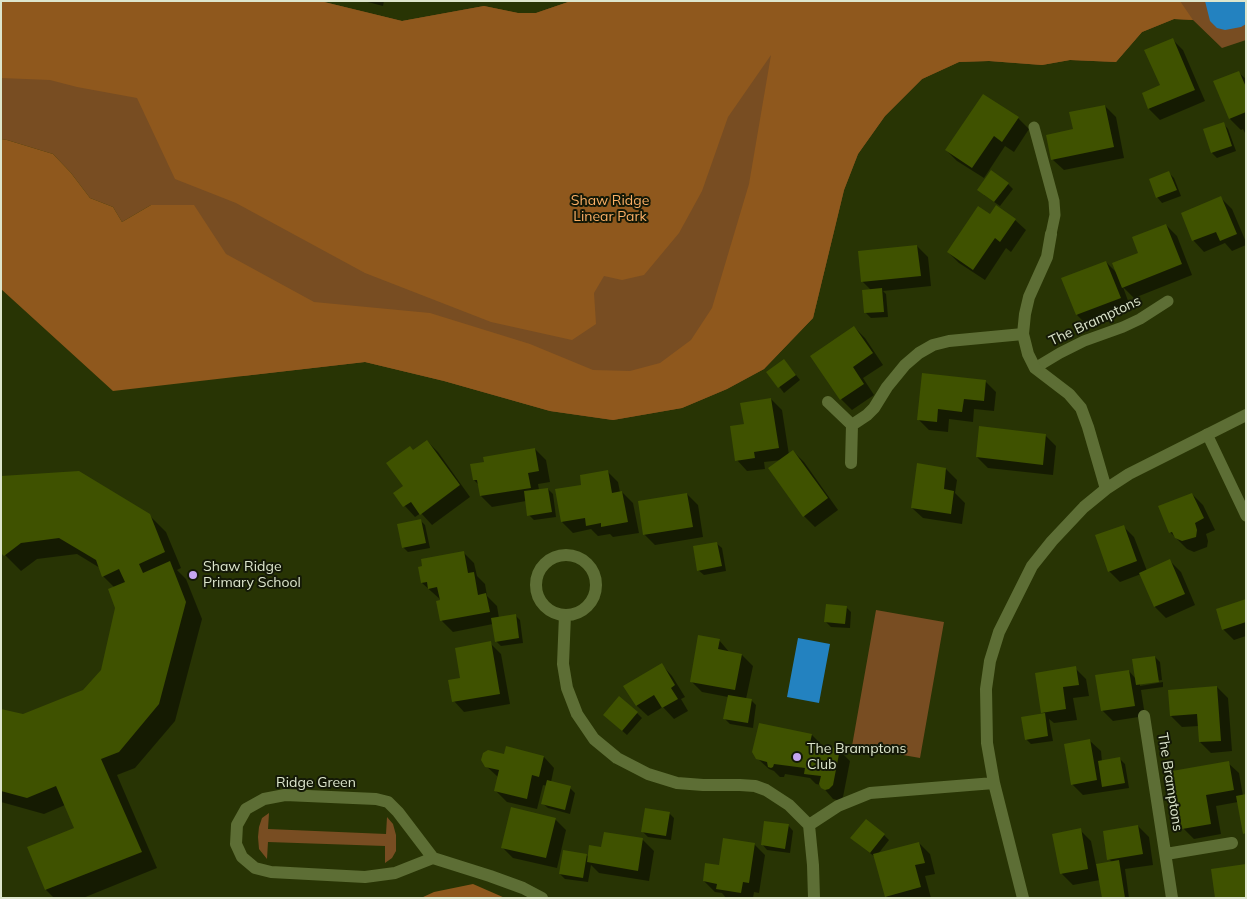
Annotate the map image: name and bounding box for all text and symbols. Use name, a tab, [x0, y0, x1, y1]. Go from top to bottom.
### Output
park label: Shaw Ridge Linear Park	[571, 193, 649, 226]
street label: The Bramptons	[1046, 292, 1144, 350]
place label: Shaw Ridge Primary School	[203, 559, 301, 592]
marker: Shaw Ridge Primary School	[187, 569, 199, 581]
street label: The Bramptons	[1154, 732, 1186, 832]
place label: The Bramptons Club	[807, 741, 906, 774]
marker: The Bramptons Club	[791, 751, 803, 763]
street label: Ridge Green	[276, 775, 356, 791]

